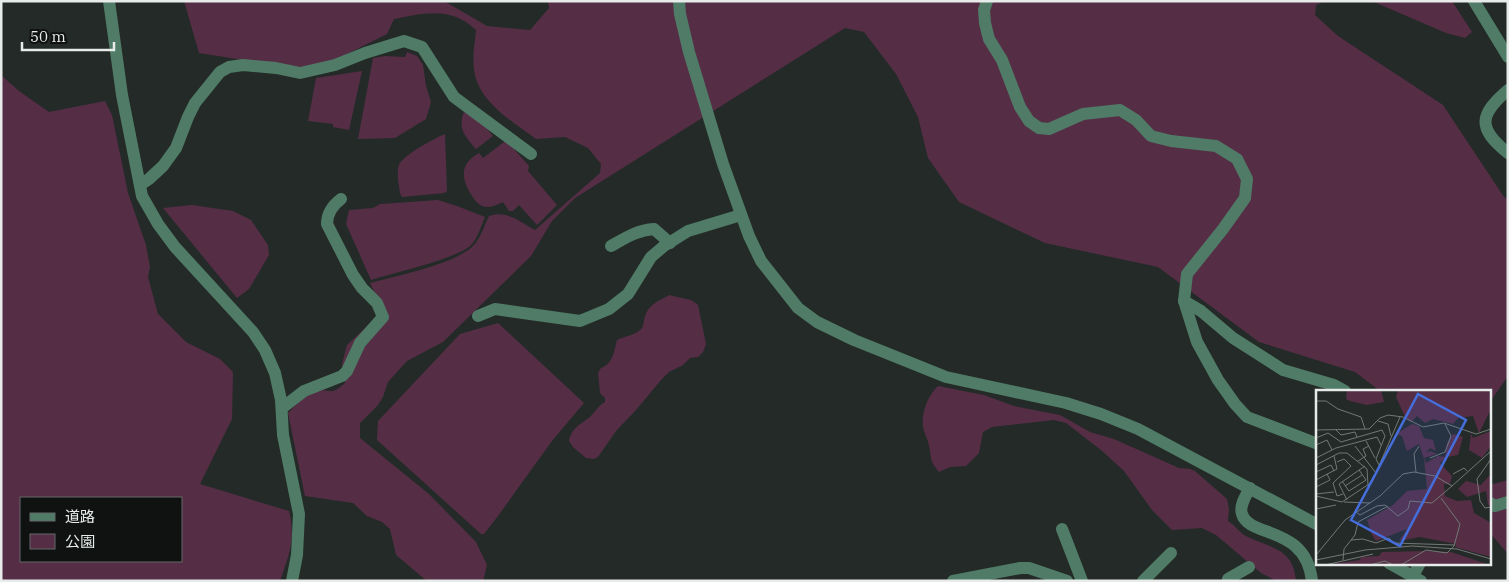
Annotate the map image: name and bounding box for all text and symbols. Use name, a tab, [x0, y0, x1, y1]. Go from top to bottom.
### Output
scale bar	[22, 20, 115, 52]
text: 50 m	[30, 27, 66, 46]
inset map	[1316, 390, 1492, 564]
legend	[20, 497, 182, 562]
text: 道路	[65, 507, 95, 526]
text: 公園	[65, 532, 95, 551]

